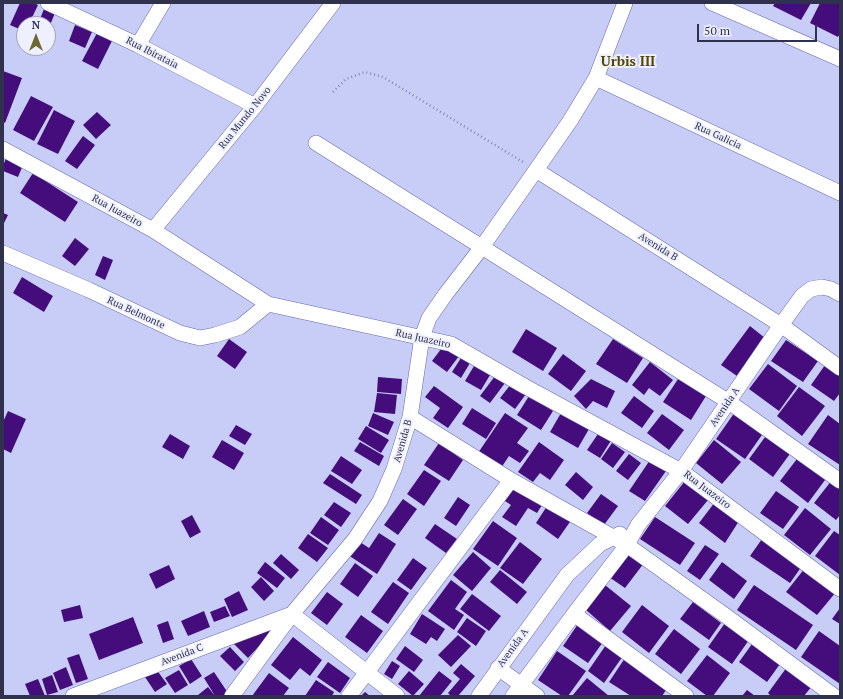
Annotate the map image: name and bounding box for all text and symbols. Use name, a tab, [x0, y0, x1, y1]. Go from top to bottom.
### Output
north arrow	[16, 16, 56, 56]
scale bar	[699, 16, 819, 42]
text: N	[32, 18, 40, 32]
text: 50 m	[704, 23, 730, 38]
street label: Rua Ibirataia	[124, 35, 180, 71]
district label: Urbis III	[601, 54, 655, 70]
street label: Rua Mundo Novo	[216, 84, 274, 152]
street label: Rua Galicia	[693, 120, 743, 152]
street label: Rua Juazeiro	[90, 192, 144, 230]
street label: Avenida B	[636, 230, 680, 264]
street label: Rua Belmonte	[105, 294, 167, 332]
street label: Rua Juazeiro	[394, 327, 452, 351]
street label: Avenida A	[707, 385, 743, 429]
street label: Avenida B	[391, 418, 415, 464]
street label: Rua Juazeiro	[681, 468, 733, 512]
street label: Avenida A	[495, 626, 531, 670]
street label: Avenida C	[159, 641, 205, 669]

